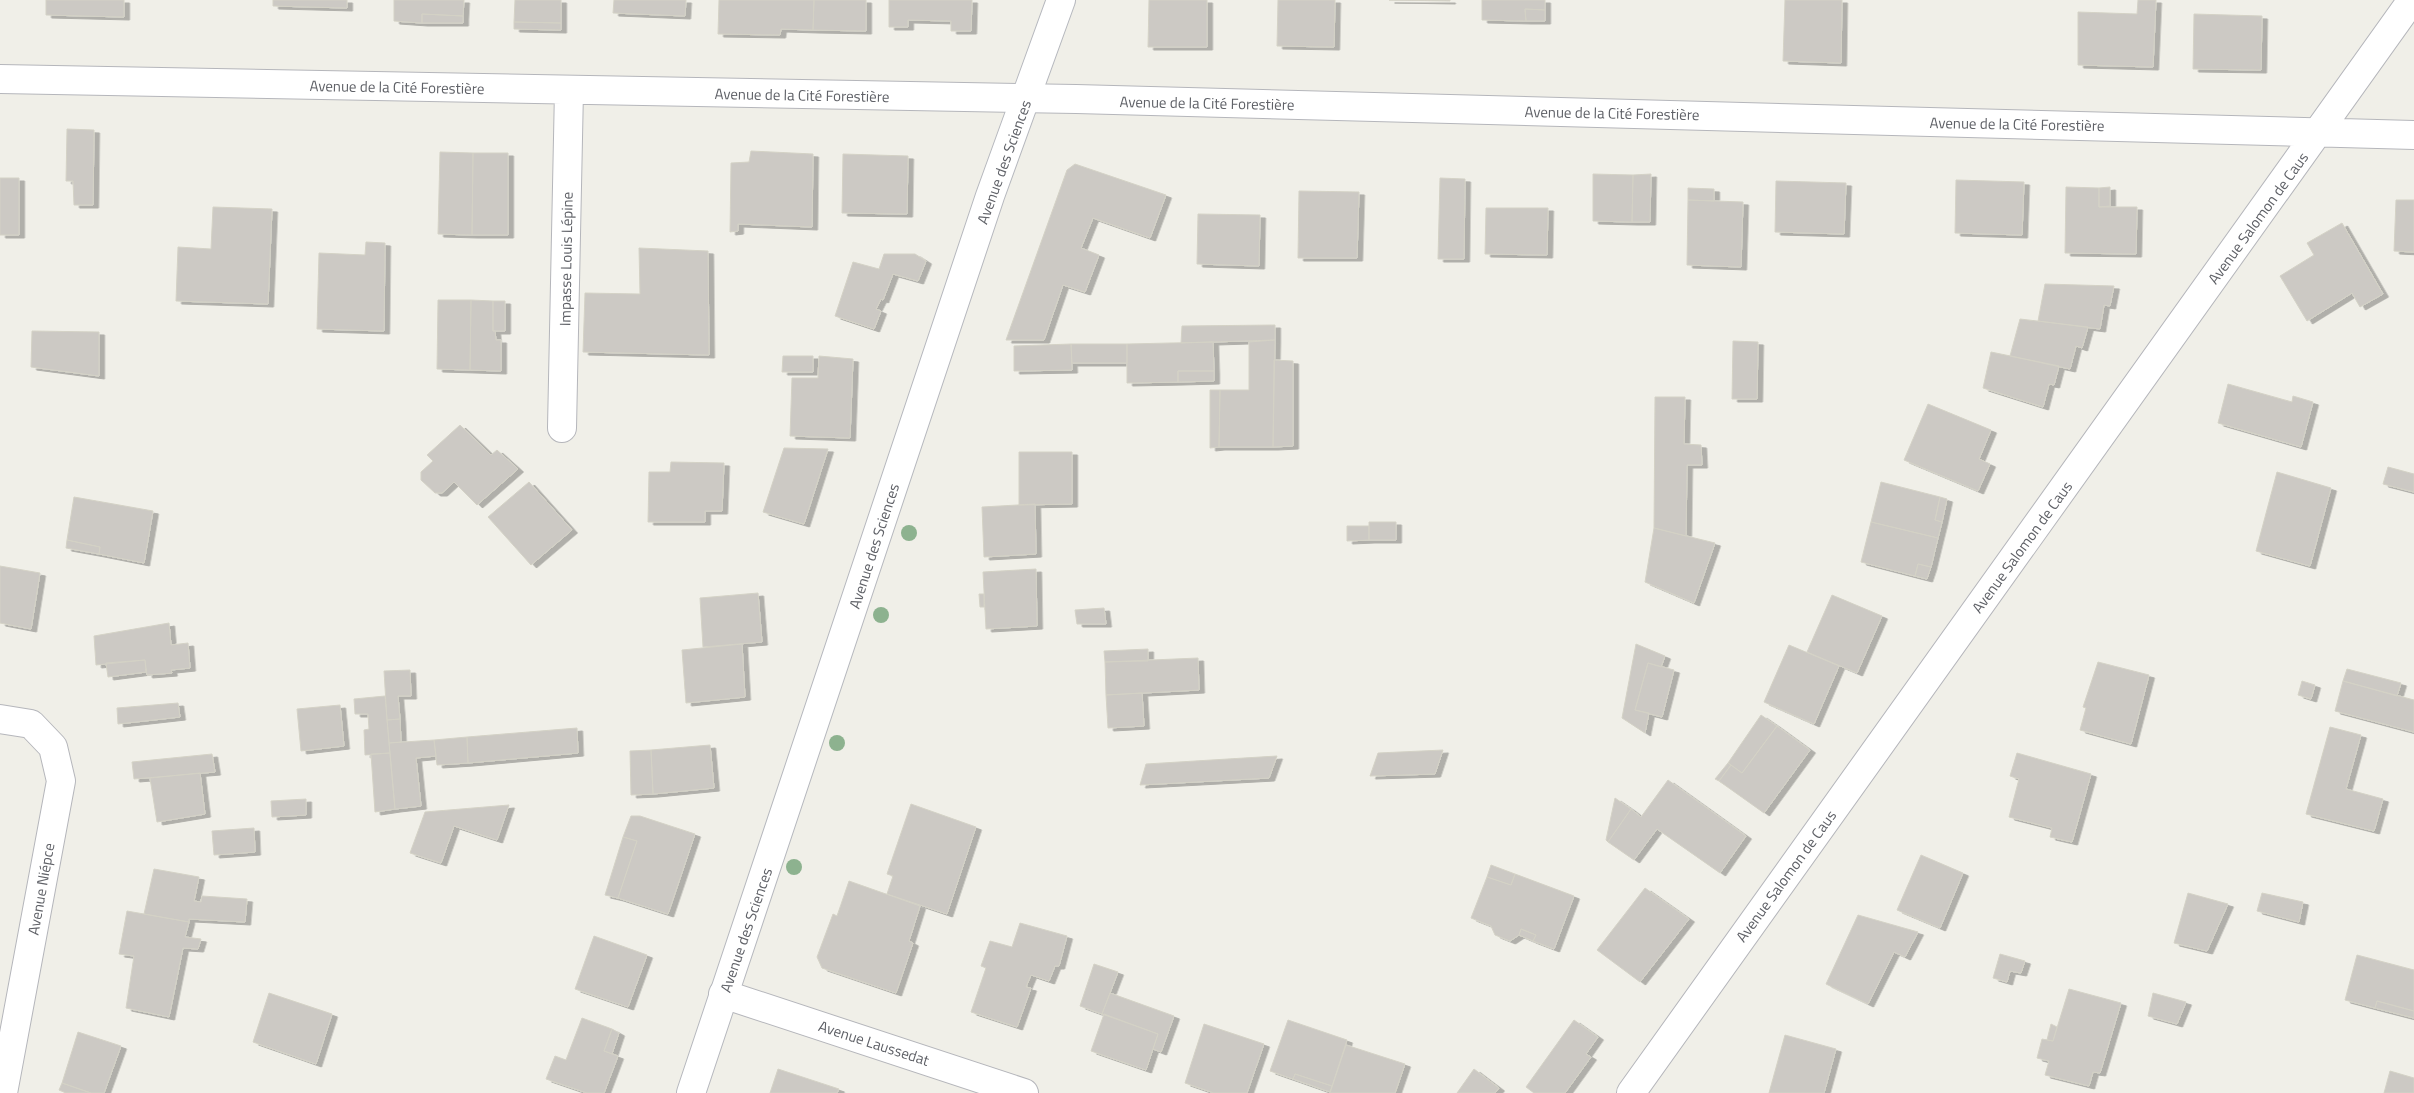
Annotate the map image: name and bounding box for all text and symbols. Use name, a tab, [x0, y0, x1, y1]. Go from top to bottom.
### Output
street label: Avenue de la Cité Forestière	[309, 74, 485, 100]
street label: Avenue de la Cité Forestière	[714, 82, 890, 108]
street label: Avenue de la Cité Forestière	[1119, 90, 1295, 116]
street label: Avenue des Sciences	[971, 97, 1037, 227]
street label: Avenue de la Cité Forestière	[1524, 100, 1700, 126]
street label: Avenue de la Cité Forestière	[1929, 111, 2105, 137]
street label: Avenue Salomon de Caus	[2202, 147, 2314, 289]
street label: Impasse Louis Lépine	[553, 192, 579, 326]
street label: Avenue Salomon de Caus	[1966, 476, 2078, 618]
street label: Avenue des Sciences	[843, 480, 905, 612]
street label: Avenue Salomon de Caus	[1730, 805, 1842, 947]
street label: Avenue Niépce	[22, 841, 60, 937]
street label: Avenue des Sciences	[714, 864, 778, 995]
street label: Avenue Laussedat	[816, 1014, 933, 1072]

